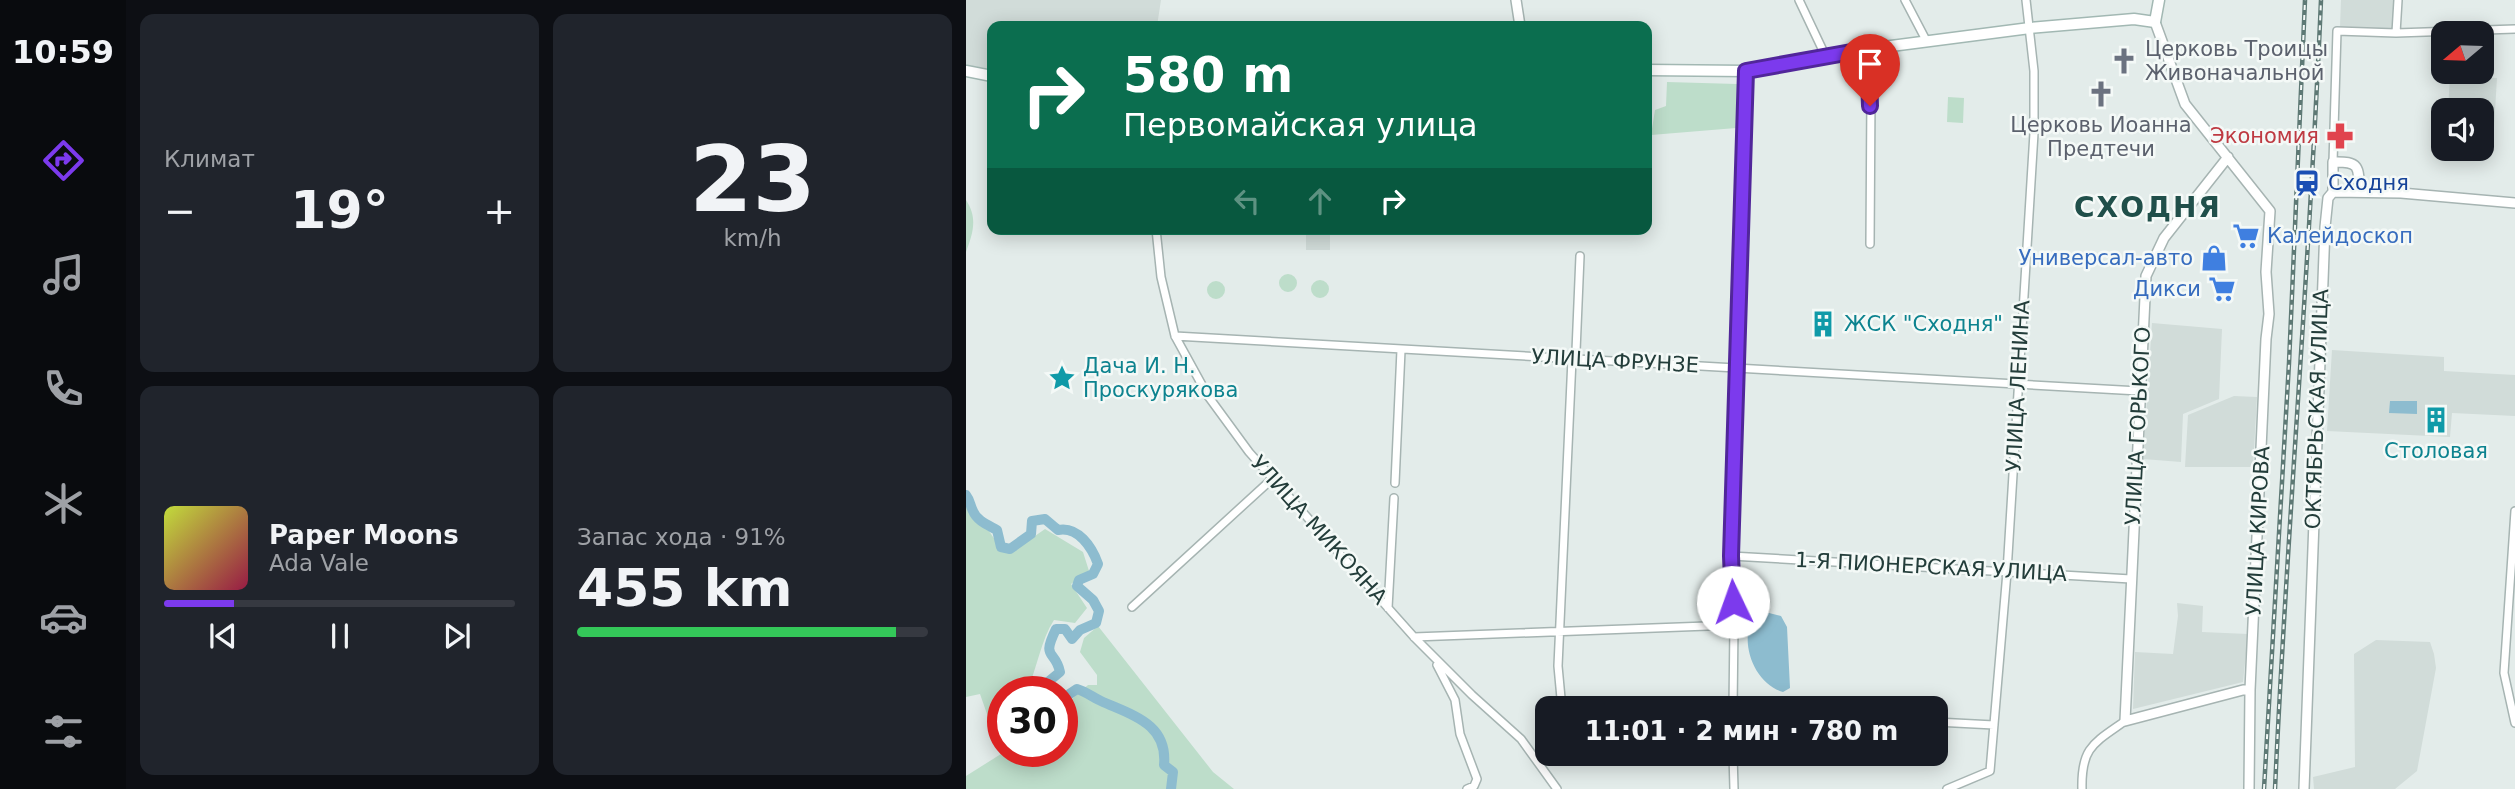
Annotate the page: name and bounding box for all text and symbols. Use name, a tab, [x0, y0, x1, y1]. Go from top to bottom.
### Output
north arrow	[2431, 21, 2494, 84]
map controls	[2431, 21, 2494, 161]
text: 10:59	[12, 33, 114, 71]
pin	[1840, 34, 1900, 106]
place label: Церковь Троицы Живоначальной	[2145, 37, 2328, 85]
icon: arrive	[1851, 45, 1889, 83]
church icon: Церковь Троицы Живоначальной	[2109, 46, 2139, 76]
text: 580 m	[1123, 47, 1293, 104]
icon: right	[1008, 49, 1099, 140]
church icon: Церковь Иоанна Предтечи	[2086, 79, 2116, 109]
button: sound	[2431, 98, 2494, 161]
text: Первомайская улица	[1123, 106, 1478, 144]
place label: Церковь Иоанна Предтечи	[2010, 113, 2192, 161]
pharmacy icon: Экономия	[2325, 121, 2355, 151]
place label: Экономия	[2210, 124, 2319, 148]
text: 23	[689, 127, 816, 232]
icon: directions	[39, 136, 88, 185]
text: Климат	[164, 146, 255, 172]
station icon: Сходня	[2292, 168, 2322, 198]
place label: Сходня	[2328, 171, 2409, 195]
text: 19°	[290, 180, 389, 240]
icon: left	[1228, 182, 1266, 220]
icon: ahead	[1301, 182, 1339, 220]
icon: right	[1374, 182, 1412, 220]
text: −	[164, 189, 196, 233]
text: +	[483, 189, 515, 233]
district label: СХОДНЯ	[2074, 191, 2222, 224]
supermarket icon: Калейдоскоп	[2231, 221, 2261, 251]
place label: Калейдоскоп	[2267, 224, 2413, 248]
text: km/h	[723, 225, 782, 251]
shop icon: Универсал-авто	[2199, 243, 2229, 273]
place label: Универсал-авто	[2018, 246, 2193, 270]
icon: music	[39, 250, 88, 299]
supermarket icon: Дикси	[2207, 274, 2237, 304]
place label: Дикси	[2133, 277, 2201, 301]
street label: ОКТЯБРЬСКАЯ УЛИЦА	[2301, 288, 2333, 530]
street label: УЛИЦА ЛЕНИНА	[2002, 299, 2035, 473]
building icon: ЖСК "Сходня"	[1808, 309, 1838, 339]
place label: ЖСК "Сходня"	[1844, 312, 2003, 336]
street label: УЛИЦА ГОРЬКОГО	[2121, 326, 2155, 526]
street label: УЛИЦА ФРУНЗЕ	[1531, 345, 1699, 377]
place label: Дача И. Н. Проскурякова	[1083, 354, 1238, 402]
place icon: Дача И. Н. Проскурякова	[1047, 363, 1077, 393]
icon: phone	[39, 364, 88, 413]
building icon: Столовая	[2421, 405, 2451, 435]
place label: Столовая	[2384, 439, 2488, 463]
street label: УЛИЦА КИРОВА	[2242, 445, 2274, 617]
street label: УЛИЦА МИКОЯНА	[1246, 451, 1392, 610]
icon: climate	[39, 479, 88, 528]
text: Paper Moons	[269, 520, 459, 550]
text: Запас хода · 91%	[577, 524, 786, 550]
street label: 1-Я ПИОНЕРСКАЯ УЛИЦА	[1794, 548, 2068, 586]
text: Ada Vale	[269, 550, 369, 576]
text: 455 km	[577, 558, 792, 618]
position arrow	[1696, 565, 1770, 639]
icon: car	[39, 593, 88, 642]
icon: previous	[204, 617, 242, 655]
icon: pause	[321, 617, 359, 655]
icon: next	[438, 617, 476, 655]
speed limit sign: 30	[987, 676, 1078, 767]
icon: filters	[39, 707, 88, 756]
text: 11:01 · 2 мин · 780 m	[1585, 716, 1898, 746]

